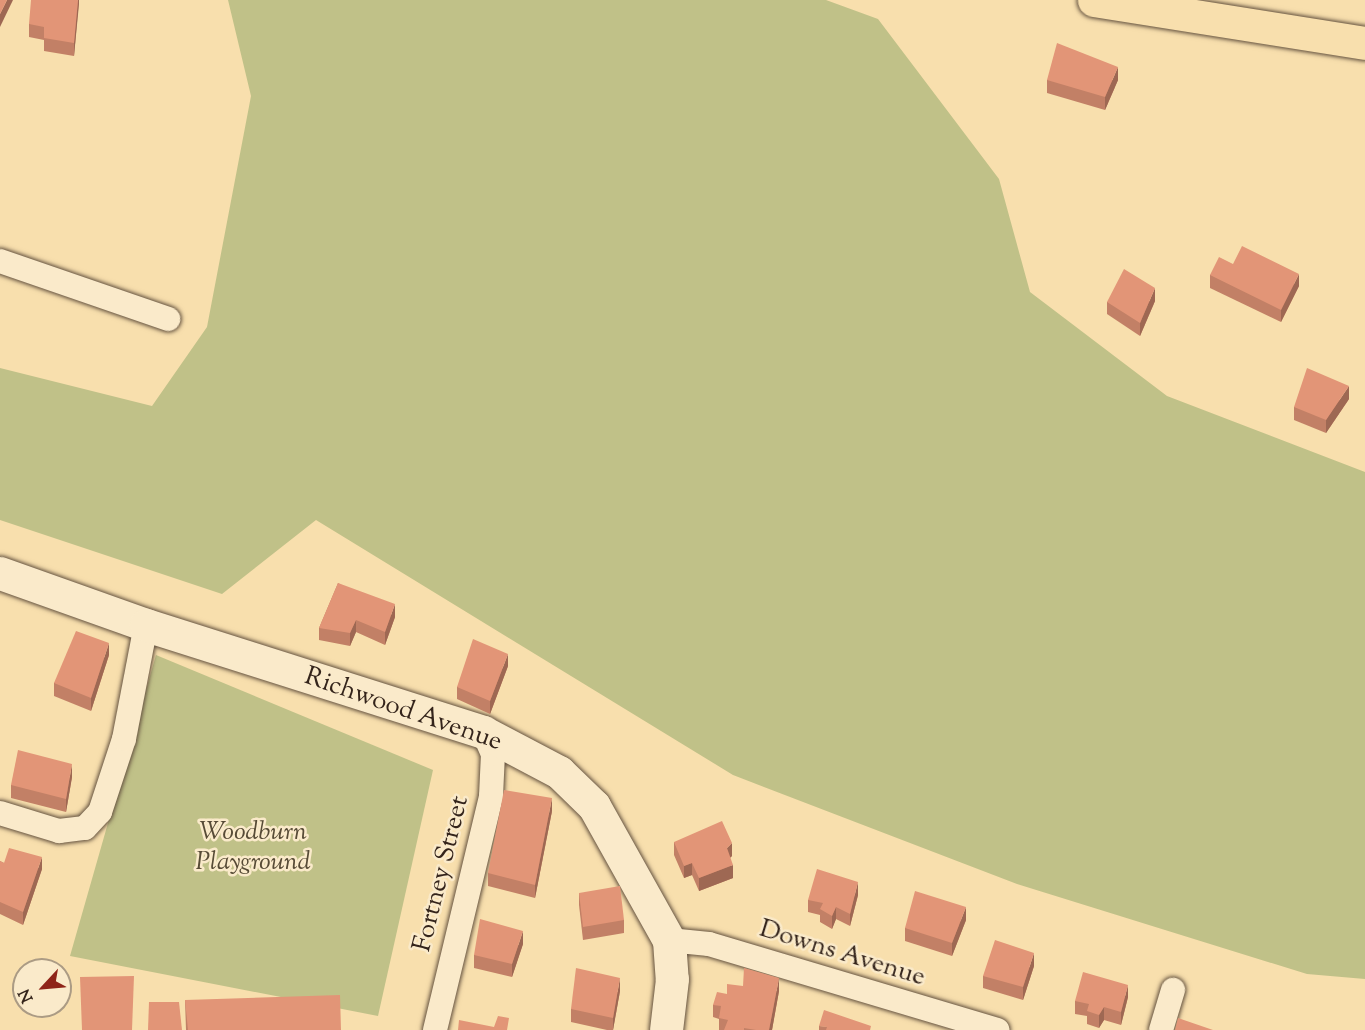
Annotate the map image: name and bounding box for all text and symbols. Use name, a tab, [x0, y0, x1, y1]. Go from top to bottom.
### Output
street label: Richwood Avenue	[300, 662, 506, 758]
street label: Fortney Street	[408, 793, 476, 955]
park label: Woodburn Playground	[196, 817, 310, 879]
street label: Downs Avenue	[755, 914, 929, 994]
north arrow	[12, 958, 72, 1018]
text: N	[14, 984, 40, 1006]

